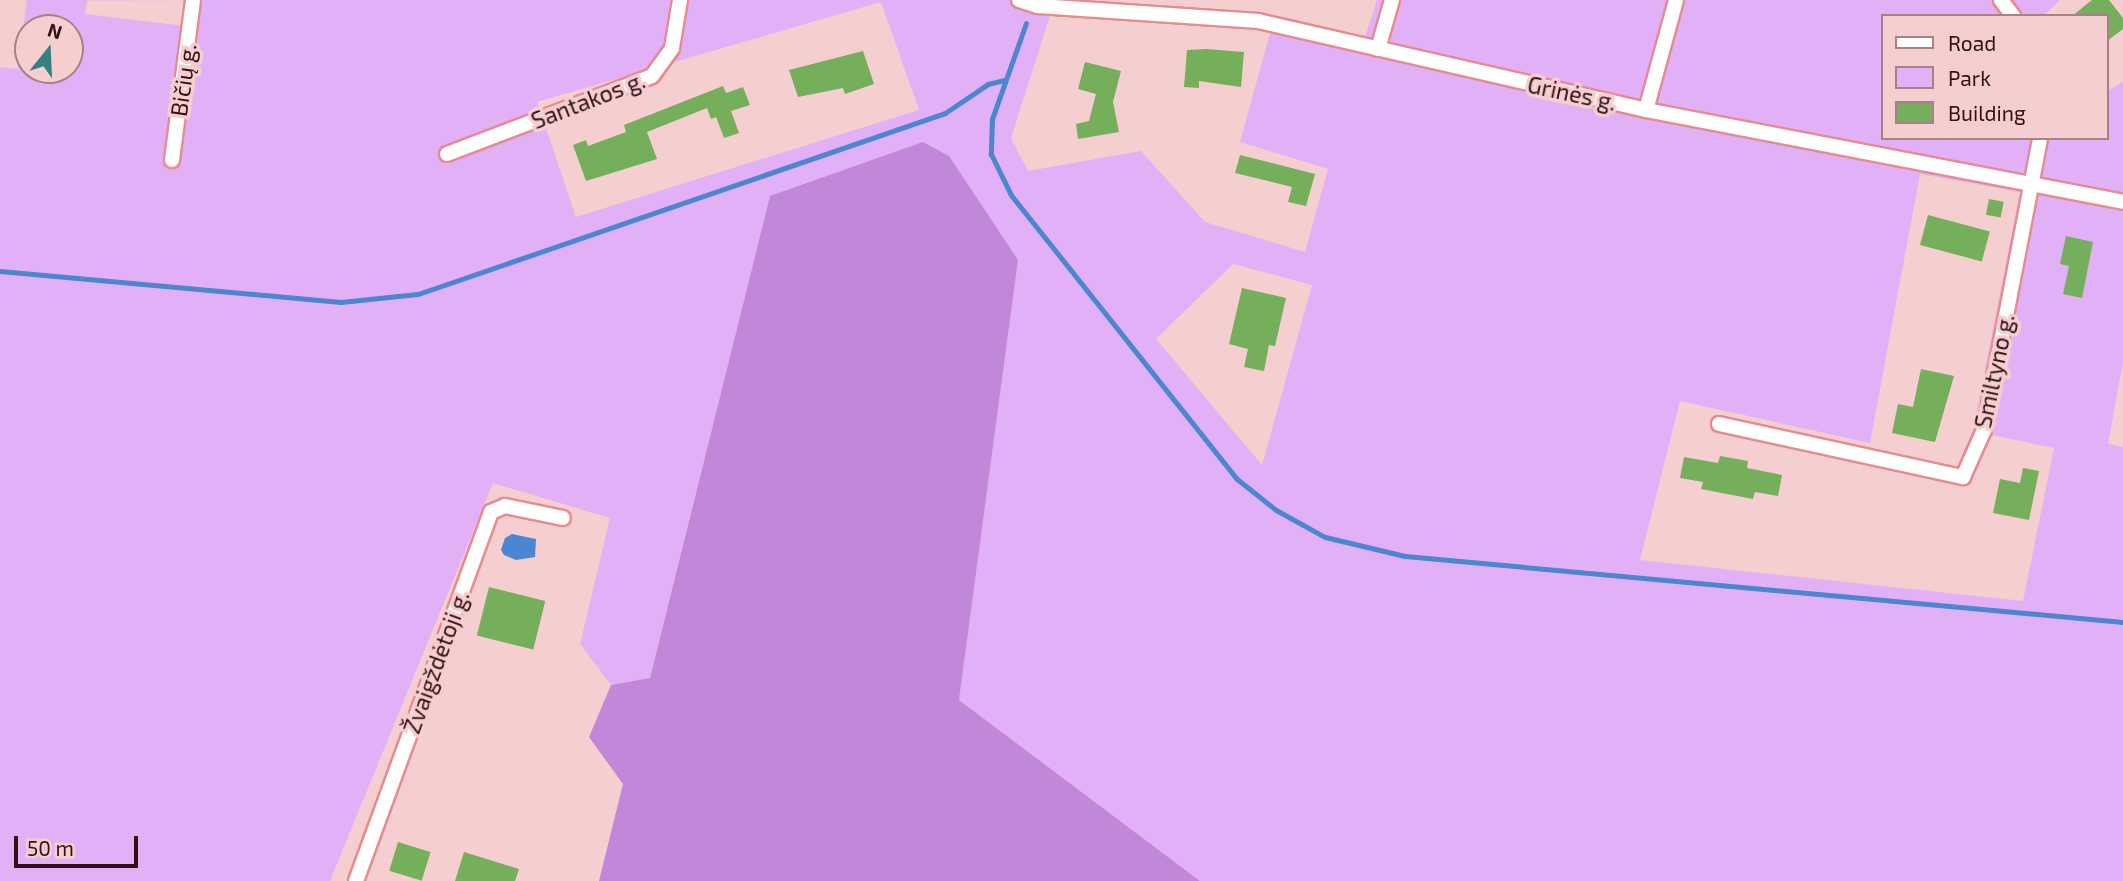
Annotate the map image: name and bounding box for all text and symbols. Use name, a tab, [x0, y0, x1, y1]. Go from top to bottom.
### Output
north arrow	[14, 14, 84, 84]
legend	[1882, 14, 2109, 140]
text: N	[45, 17, 65, 44]
text: Road	[1948, 30, 1996, 55]
street label: Bičių g.	[164, 42, 202, 118]
text: Park	[1948, 65, 1991, 90]
street label: Santakos g.	[527, 66, 649, 134]
street label: Grinės g.	[1525, 70, 1619, 116]
text: Building	[1948, 100, 2026, 125]
street label: Smiltyno g.	[1968, 311, 2020, 431]
street label: Žvaigždėtoji g.	[397, 587, 475, 737]
scale bar	[18, 822, 142, 866]
text: 50 m	[27, 835, 74, 860]

